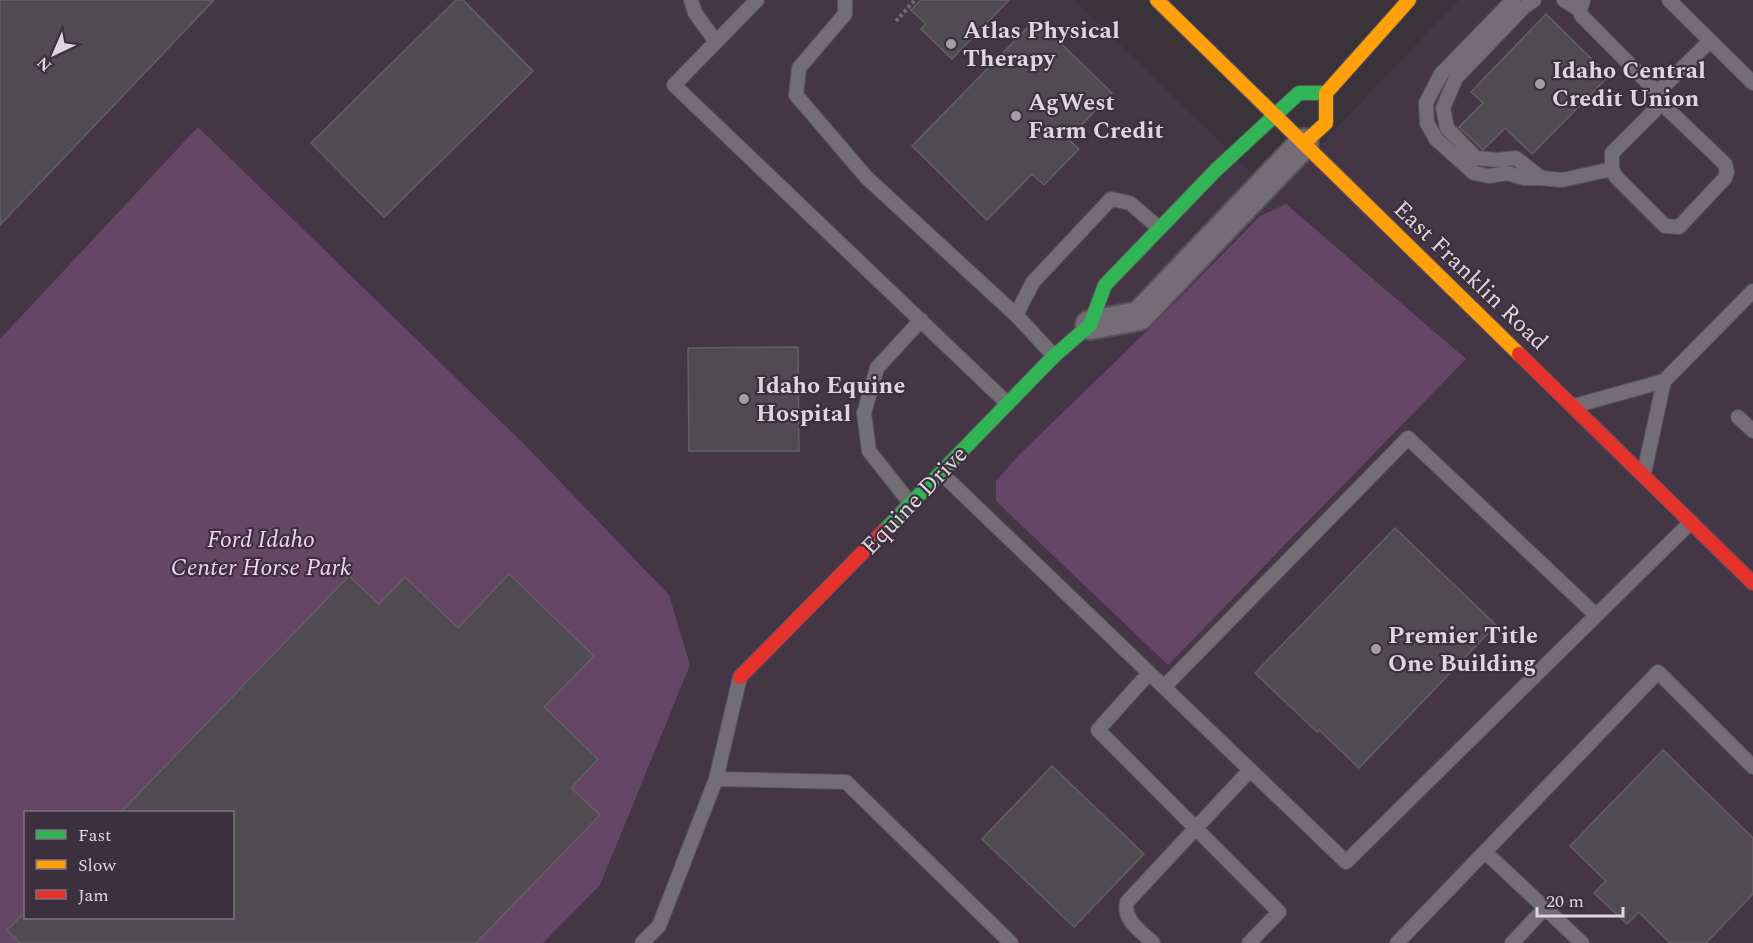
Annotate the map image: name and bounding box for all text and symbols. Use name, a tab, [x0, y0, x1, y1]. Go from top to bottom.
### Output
place label: Atlas Physical Therapy	[963, 13, 1120, 77]
north arrow	[24, 24, 84, 84]
marker: Atlas Physical Therapy	[944, 37, 958, 51]
text: N	[31, 51, 57, 77]
place label: Idaho Central Credit Union	[1552, 53, 1706, 117]
marker: Idaho Central Credit Union	[1533, 77, 1547, 91]
place label: AgWest Farm Credit	[1028, 85, 1164, 149]
marker: AgWest Farm Credit	[1009, 109, 1023, 123]
street label: East Franklin Road	[1385, 192, 1556, 359]
place label: Idaho Equine Hospital	[756, 368, 905, 432]
marker: Idaho Equine Hospital	[737, 392, 751, 406]
street label: Equine Drive	[853, 438, 976, 564]
park label: Ford Idaho Center Horse Park	[171, 522, 351, 586]
place label: Premier Title One Building	[1388, 618, 1538, 682]
marker: Premier Title One Building	[1369, 642, 1383, 656]
legend	[24, 811, 234, 919]
text: Fast	[78, 822, 111, 849]
text: Slow	[78, 852, 117, 879]
scale bar	[1537, 880, 1622, 918]
text: Jam	[78, 882, 109, 909]
text: 20 m	[1546, 888, 1584, 915]

